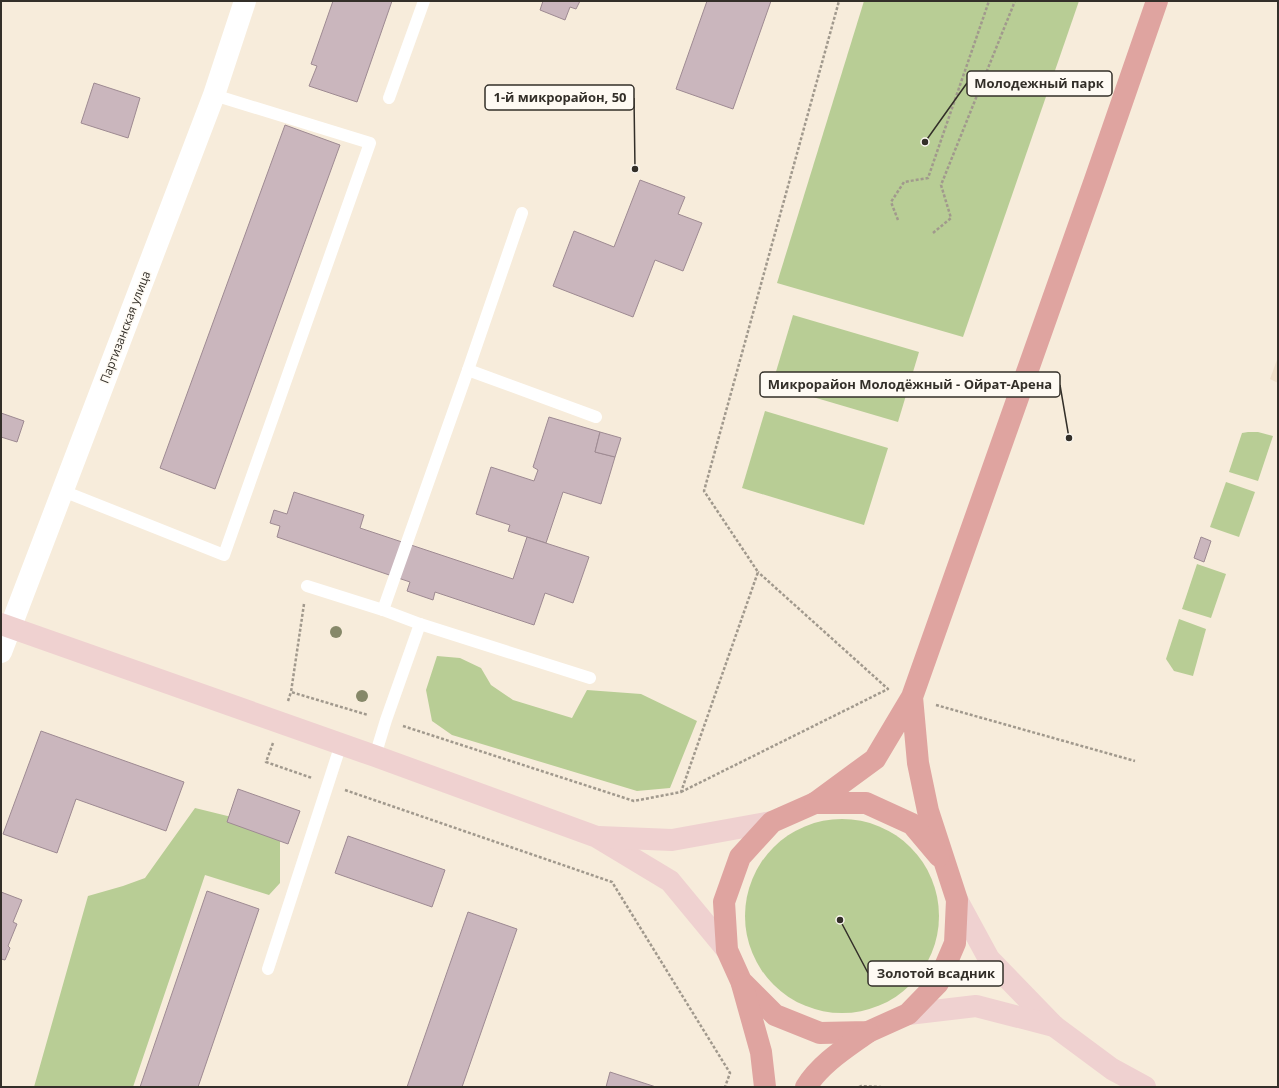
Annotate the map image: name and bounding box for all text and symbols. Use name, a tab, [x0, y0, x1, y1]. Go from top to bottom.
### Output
callout: Молодежный парк	[967, 71, 1112, 96]
text: Молодежный парк	[974, 74, 1105, 92]
callout: 1-й микрорайон, 50	[485, 85, 634, 110]
text: 1-й микрорайон, 50	[493, 88, 627, 106]
street label: Партизанская улица	[96, 268, 154, 386]
callout: Микрорайон Молодёжный - Ойрат-Арена	[760, 372, 1060, 397]
text: Микрорайон Молодёжный - Ойрат-Арена	[768, 375, 1052, 393]
callout: Золотой всадник	[868, 961, 1003, 986]
text: Золотой всадник	[877, 964, 996, 982]

